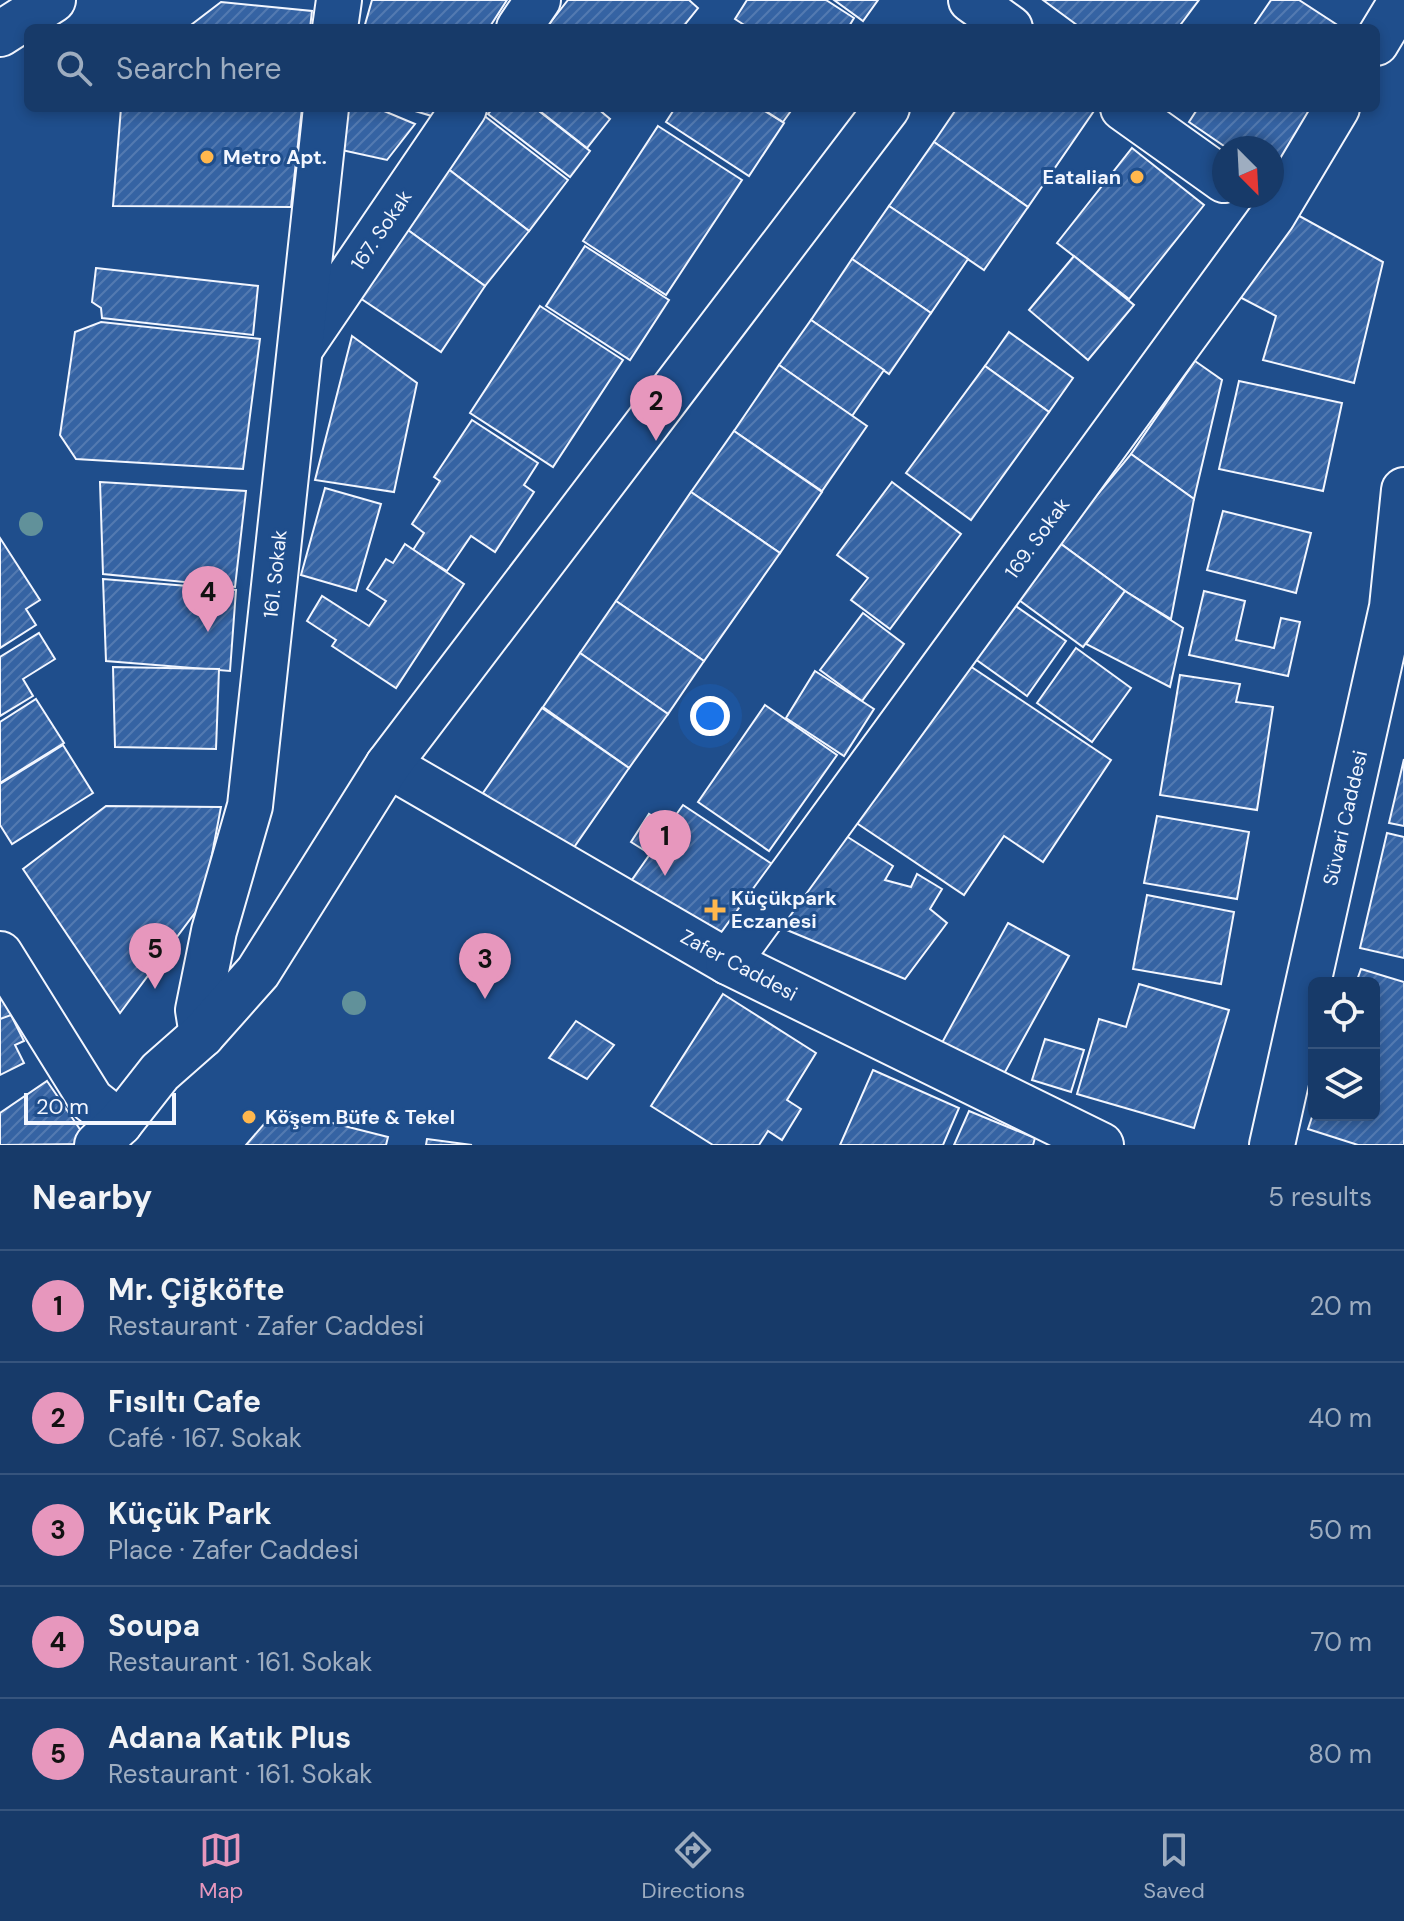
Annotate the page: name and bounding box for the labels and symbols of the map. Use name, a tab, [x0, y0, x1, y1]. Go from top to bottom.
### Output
north arrow	[1212, 136, 1284, 208]
place label: Metro Apt.	[223, 144, 327, 170]
marker: Metro Apt.	[198, 148, 216, 166]
place label: Eatalian	[1042, 164, 1121, 190]
marker: Eatalian	[1128, 168, 1146, 186]
street label: 167. Sokak	[345, 185, 417, 275]
pin: 2	[630, 375, 682, 441]
street label: 169. Sokak	[999, 492, 1075, 584]
street label: 161. Sokak	[257, 529, 293, 619]
pin: 4	[182, 566, 234, 632]
your location	[690, 696, 730, 736]
street label: Süvari Caddesi	[1317, 748, 1373, 888]
pin: 1	[639, 810, 691, 876]
place label: Küçükpark Eczanesi	[731, 885, 837, 934]
marker: Küçükpark Eczanesi	[706, 901, 724, 919]
pin: 5	[129, 923, 181, 989]
street label: Zafer Caddesi	[676, 923, 802, 1007]
pin: 3	[459, 933, 511, 999]
scale bar	[24, 1089, 176, 1125]
place label: Köşem Büfe & Tekel	[265, 1104, 455, 1130]
marker: Köşem Büfe & Tekel	[240, 1108, 258, 1126]

